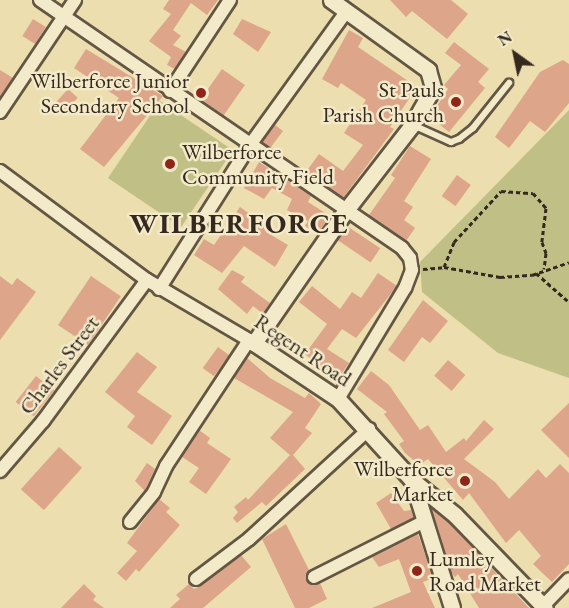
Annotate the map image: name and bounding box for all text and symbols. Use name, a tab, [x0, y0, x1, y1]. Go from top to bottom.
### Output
north arrow	[485, 24, 545, 84]
text: N	[494, 26, 516, 51]
place label: Wilberforce Junior Secondary School	[31, 67, 189, 118]
place label: St Pauls Parish Church	[322, 76, 444, 128]
marker: Wilberforce Junior Secondary School	[194, 86, 208, 100]
marker: St Pauls Parish Church	[449, 95, 463, 109]
place label: Wilberforce Community Field	[182, 138, 334, 190]
marker: Wilberforce Community Field	[163, 157, 177, 171]
district label: WILBERFORCE	[129, 206, 349, 240]
street label: Regent Road	[249, 308, 357, 392]
street label: Charles Street	[13, 310, 105, 420]
place label: Wilberforce Market	[354, 455, 453, 506]
marker: Wilberforce Market	[458, 474, 472, 488]
place label: Lumley Road Market	[429, 545, 541, 596]
marker: Lumley Road Market	[410, 564, 424, 578]

